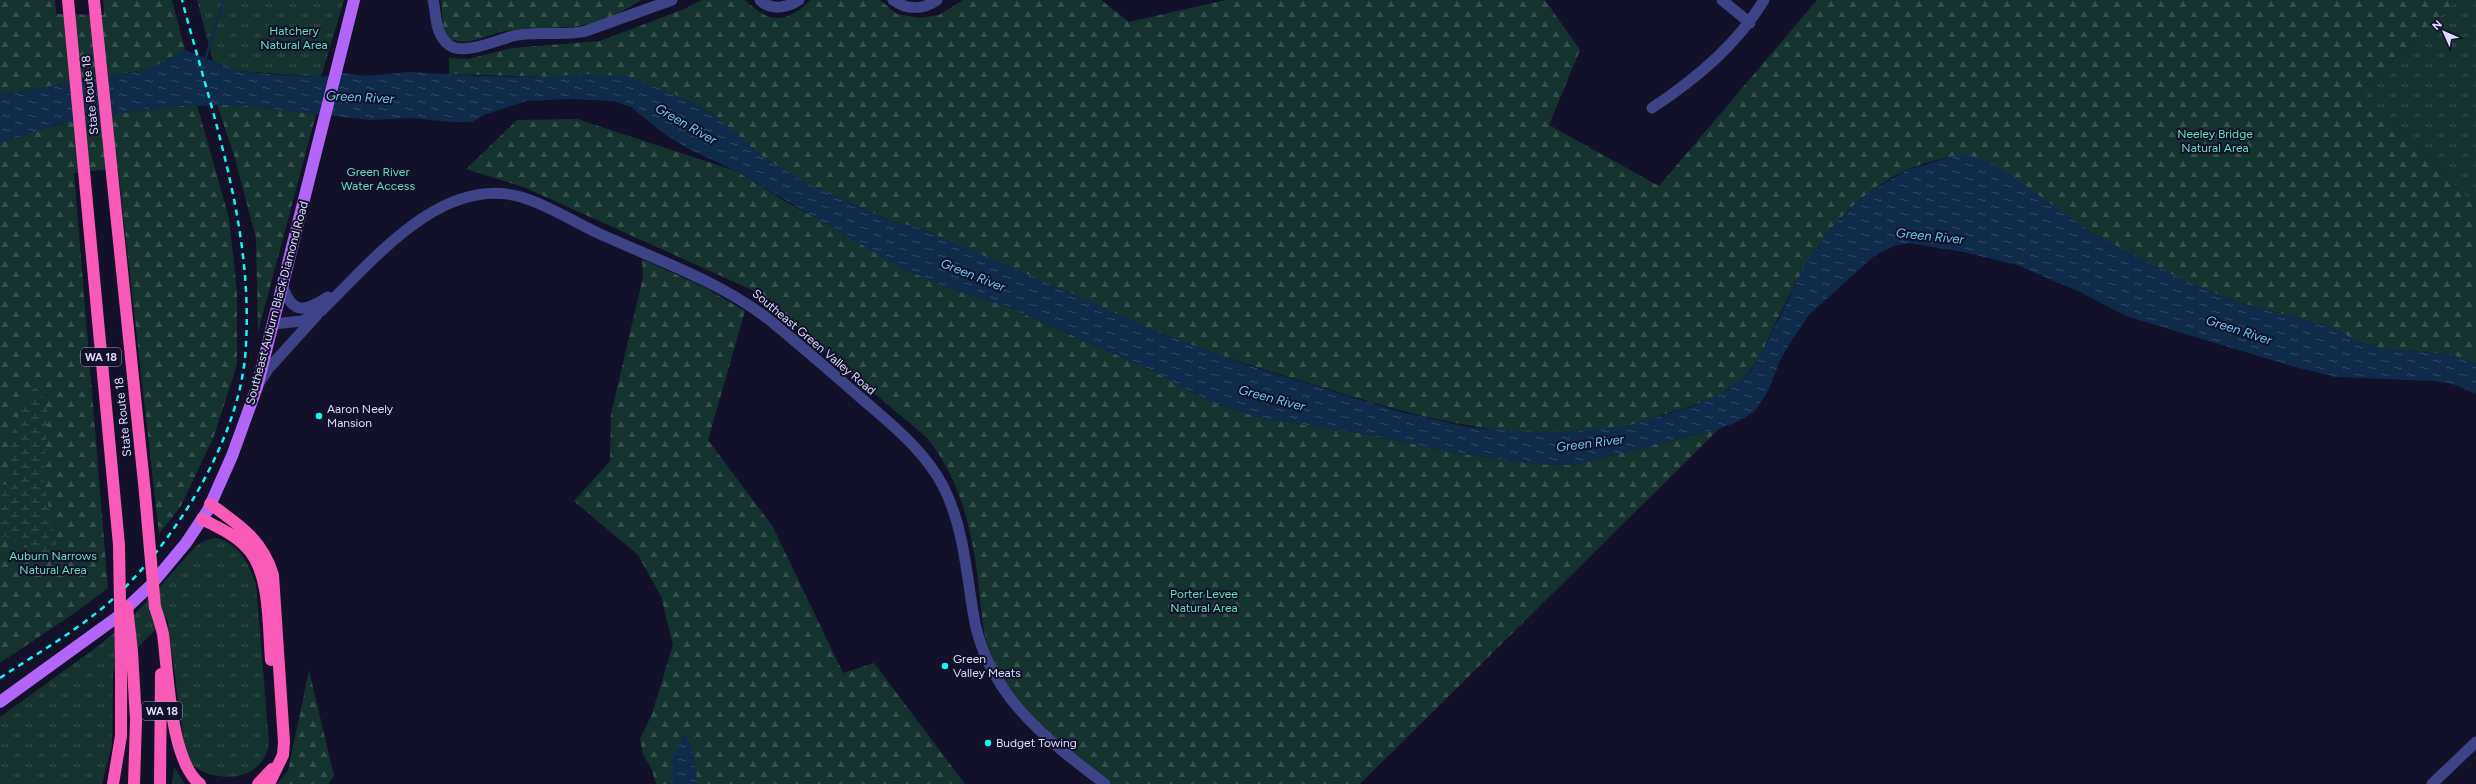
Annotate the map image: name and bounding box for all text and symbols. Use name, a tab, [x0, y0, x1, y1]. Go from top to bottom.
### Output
north arrow	[2424, 12, 2464, 52]
text: N	[2430, 18, 2445, 33]
park label: Hatchery Natural Area	[260, 24, 328, 52]
street label: State Route 18	[79, 55, 101, 135]
water label: Green River	[325, 88, 395, 106]
water label: Green River	[653, 100, 720, 148]
park label: Neeley Bridge Natural Area	[2177, 127, 2253, 155]
park label: Green River Water Access	[341, 165, 415, 193]
street label: Southeast Auburn Black Diamond Road	[243, 200, 311, 406]
water label: Green River	[1895, 225, 1965, 247]
water label: Green River	[939, 255, 1008, 295]
street label: Southeast Green Valley Road	[750, 286, 878, 398]
water label: Green River	[2204, 312, 2274, 348]
road number: WA 18	[81, 348, 121, 366]
street label: State Route 18	[112, 377, 134, 457]
water label: Green River	[1237, 382, 1307, 414]
place label: Aaron Neely Mansion	[327, 402, 394, 430]
marker: Aaron Neely Mansion	[314, 411, 324, 421]
water label: Green River	[1555, 431, 1625, 455]
park label: Auburn Narrows Natural Area	[9, 549, 97, 577]
park label: Porter Levee Natural Area	[1170, 587, 1238, 615]
place label: Green Valley Meats	[953, 652, 1021, 680]
marker: Green Valley Meats	[940, 661, 950, 671]
road number: WA 18	[142, 702, 182, 720]
place label: Budget Towing	[996, 736, 1077, 750]
marker: Budget Towing	[983, 738, 993, 748]

